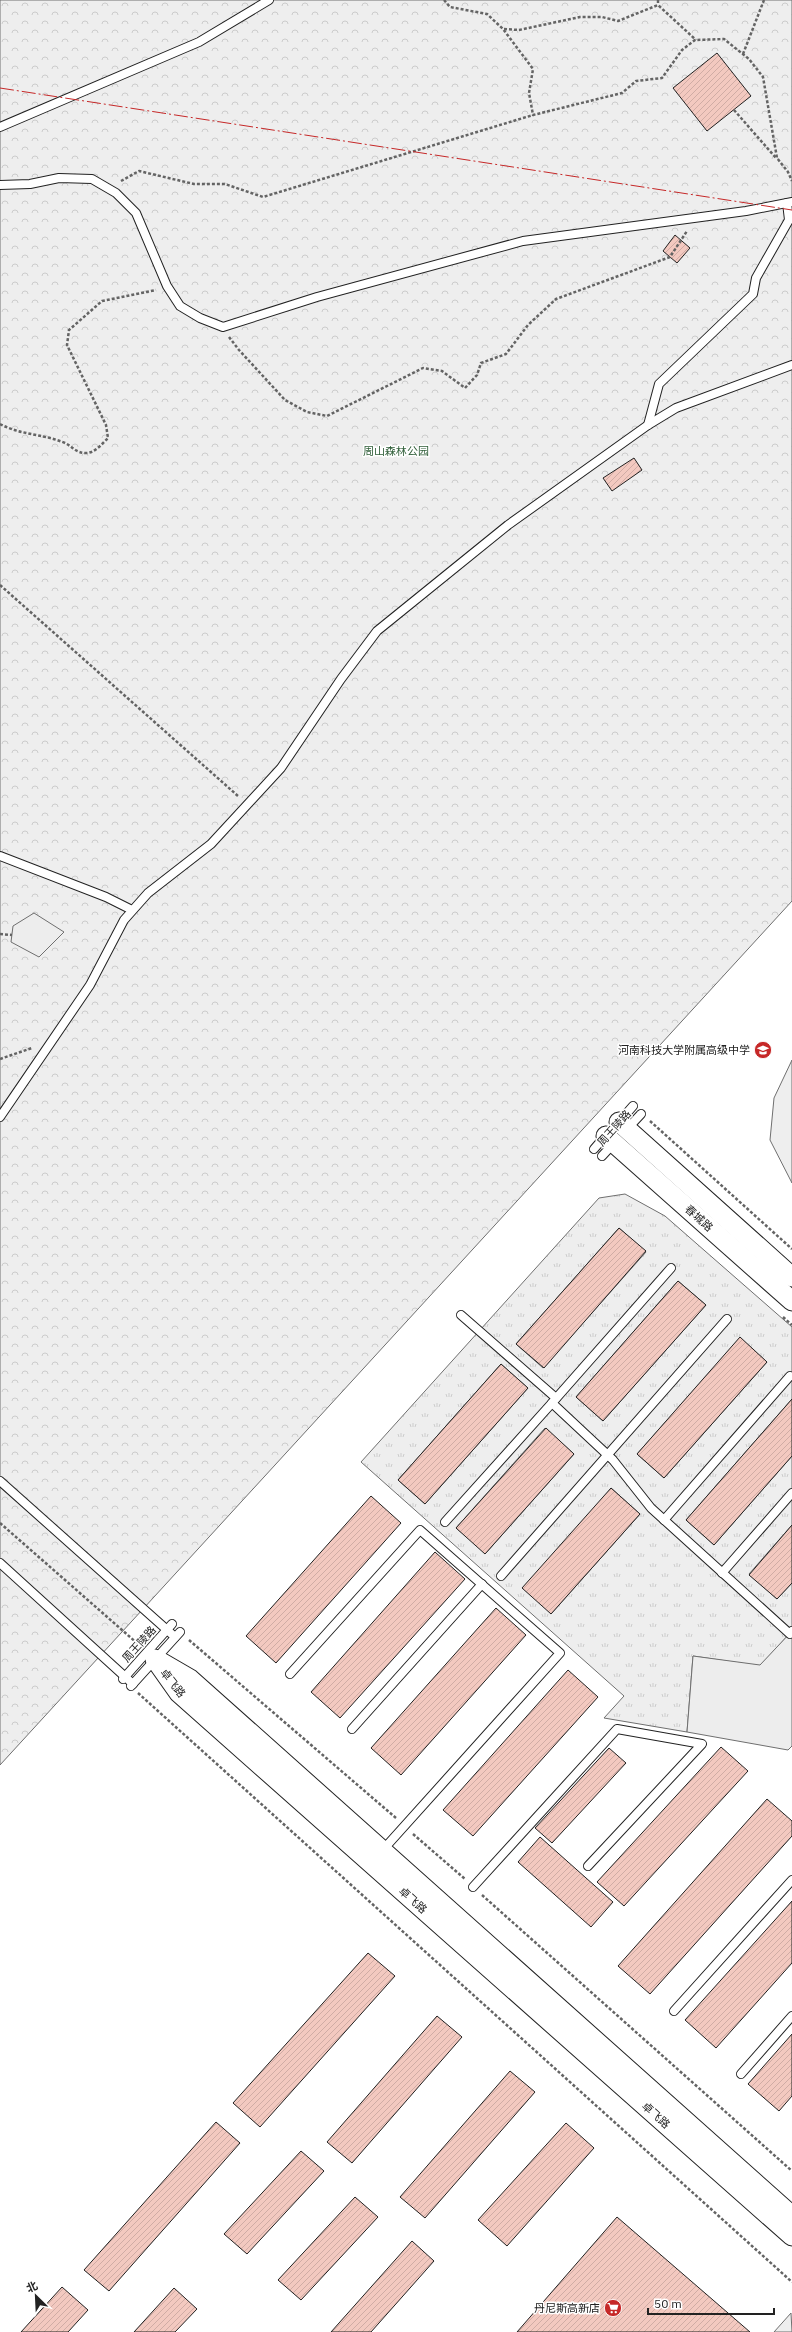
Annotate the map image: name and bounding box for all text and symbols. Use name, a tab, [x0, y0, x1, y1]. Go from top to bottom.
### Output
park label: 周山森林公园	[363, 444, 429, 458]
school or university icon: 河南科技大学附属高级中学	[753, 1040, 773, 1060]
place label: 河南科技大学附属高级中学	[618, 1043, 750, 1057]
street label: 周王陵路	[594, 1107, 634, 1149]
street label: 春城路	[682, 1202, 716, 1234]
street label: 周王陵路	[119, 1623, 159, 1665]
street label: 卓飞路	[157, 1666, 189, 1700]
street label: 卓飞路	[396, 1884, 430, 1916]
street label: 卓飞路	[639, 2099, 673, 2131]
north arrow	[16, 2276, 56, 2316]
text: 北	[24, 2278, 40, 2295]
scale bar	[648, 2290, 774, 2316]
text: 50 m	[654, 2296, 682, 2311]
supermarket icon: 丹尼斯高新店	[603, 2298, 623, 2318]
place label: 丹尼斯高新店	[534, 2301, 600, 2315]

